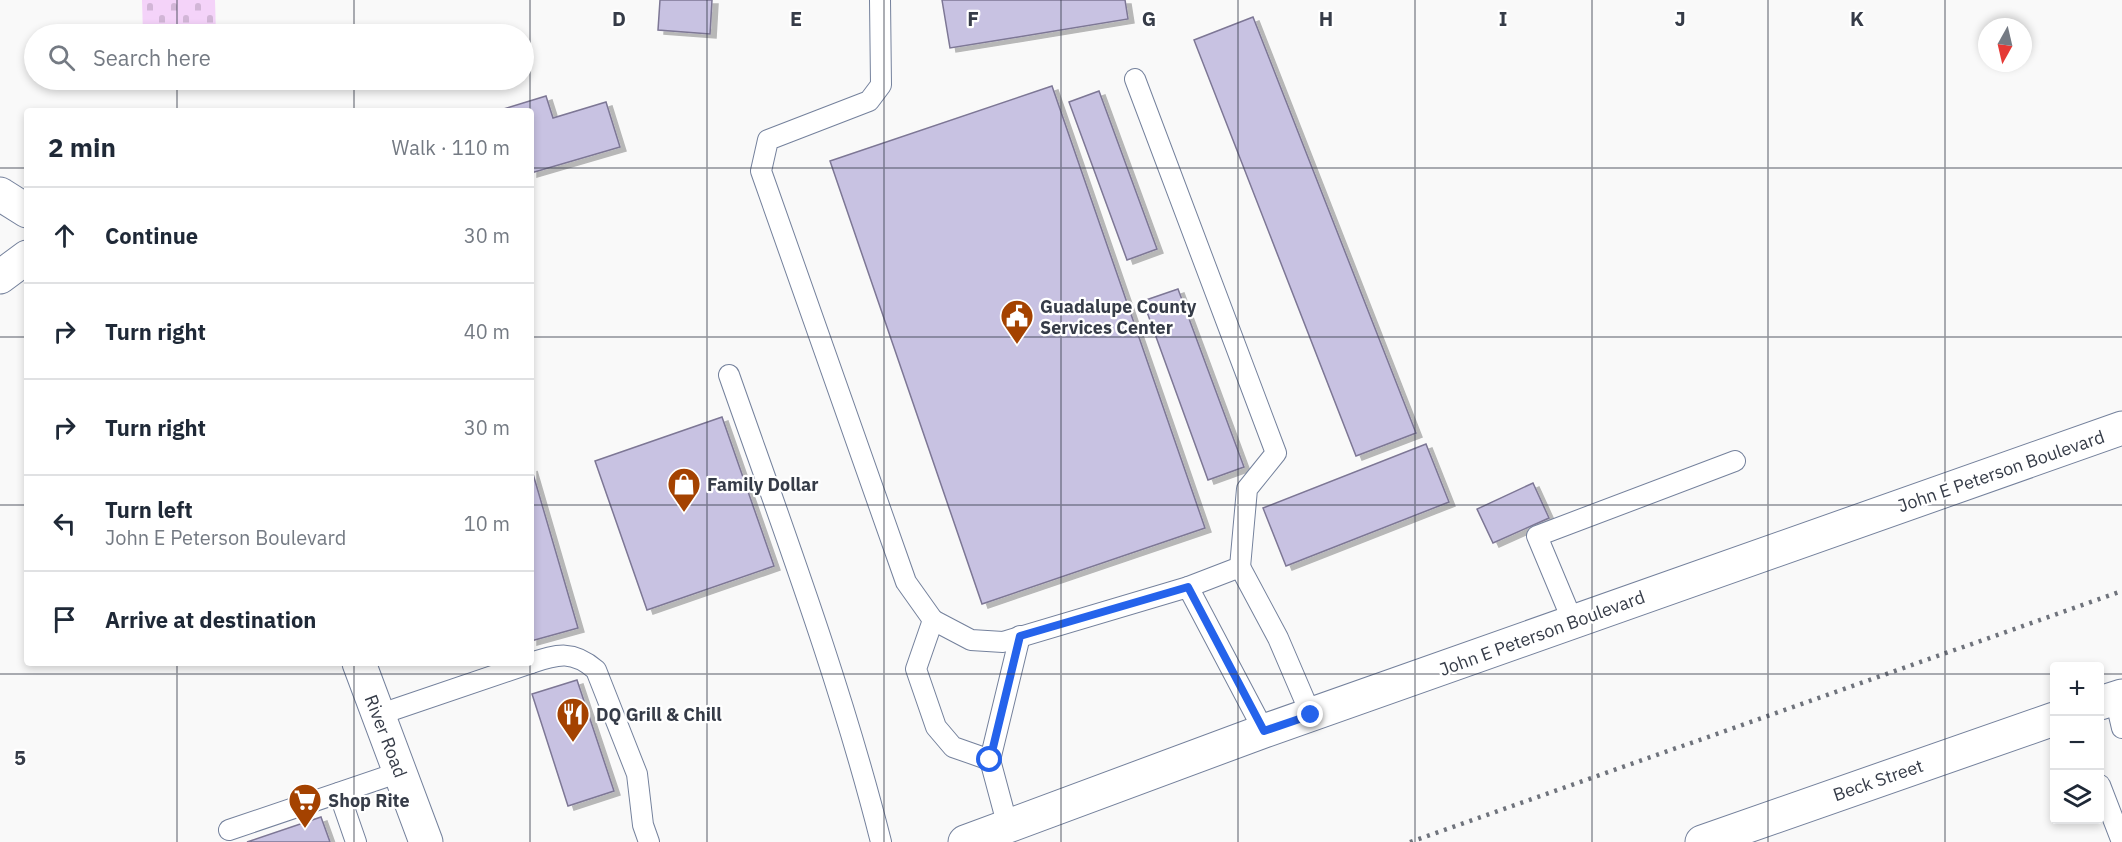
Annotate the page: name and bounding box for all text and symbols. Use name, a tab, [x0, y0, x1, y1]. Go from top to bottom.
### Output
text: D	[612, 5, 626, 32]
text: E	[790, 5, 802, 32]
text: F	[967, 5, 979, 32]
text: G	[1142, 5, 1156, 32]
text: H	[1319, 5, 1333, 32]
text: I	[1499, 5, 1507, 32]
text: J	[1674, 5, 1686, 32]
text: K	[1850, 5, 1864, 32]
north arrow	[1978, 18, 2032, 72]
search box	[24, 24, 534, 90]
icon: search	[45, 41, 78, 74]
text: Search here	[93, 43, 211, 72]
text: 2 min	[48, 130, 116, 164]
text: Walk · 110 m	[392, 134, 510, 161]
icon: ahead	[48, 219, 81, 252]
text: Continue	[105, 221, 198, 250]
text: 30 m	[464, 222, 510, 249]
place label: Guadalupe County Services Center	[1040, 295, 1197, 339]
public building icon: Guadalupe County Services Center	[999, 298, 1035, 345]
icon: right	[48, 315, 81, 348]
text: Turn right	[105, 317, 206, 346]
text: 40 m	[464, 318, 510, 345]
icon: right	[48, 411, 81, 444]
text: Turn right	[105, 413, 206, 442]
text: 30 m	[464, 414, 510, 441]
street label: John E Peterson Boulevard	[1895, 425, 2107, 517]
shop icon: Family Dollar	[666, 466, 702, 513]
place label: Family Dollar	[707, 473, 818, 496]
text: Turn left	[105, 495, 193, 524]
icon: left	[48, 507, 81, 540]
text: 10 m	[464, 510, 510, 537]
text: John E Peterson Boulevard	[105, 524, 346, 551]
street label: John E Peterson Boulevard	[1436, 585, 1648, 681]
icon: arrive	[48, 603, 81, 636]
text: Arrive at destination	[105, 605, 316, 634]
map controls	[2050, 662, 2104, 824]
button: +	[2050, 662, 2104, 716]
street label: River Road	[360, 691, 412, 781]
restaurant icon: DQ Grill & Chill	[555, 696, 591, 743]
route end	[1297, 701, 1323, 727]
place label: DQ Grill & Chill	[596, 703, 722, 726]
button: −	[2050, 716, 2104, 770]
text: 5	[14, 744, 26, 771]
route start	[976, 746, 1002, 772]
street label: Beck Street	[1830, 754, 1926, 806]
button: layers	[2050, 770, 2104, 824]
supermarket icon: Shop Rite	[287, 782, 323, 829]
place label: Shop Rite	[328, 789, 410, 812]

